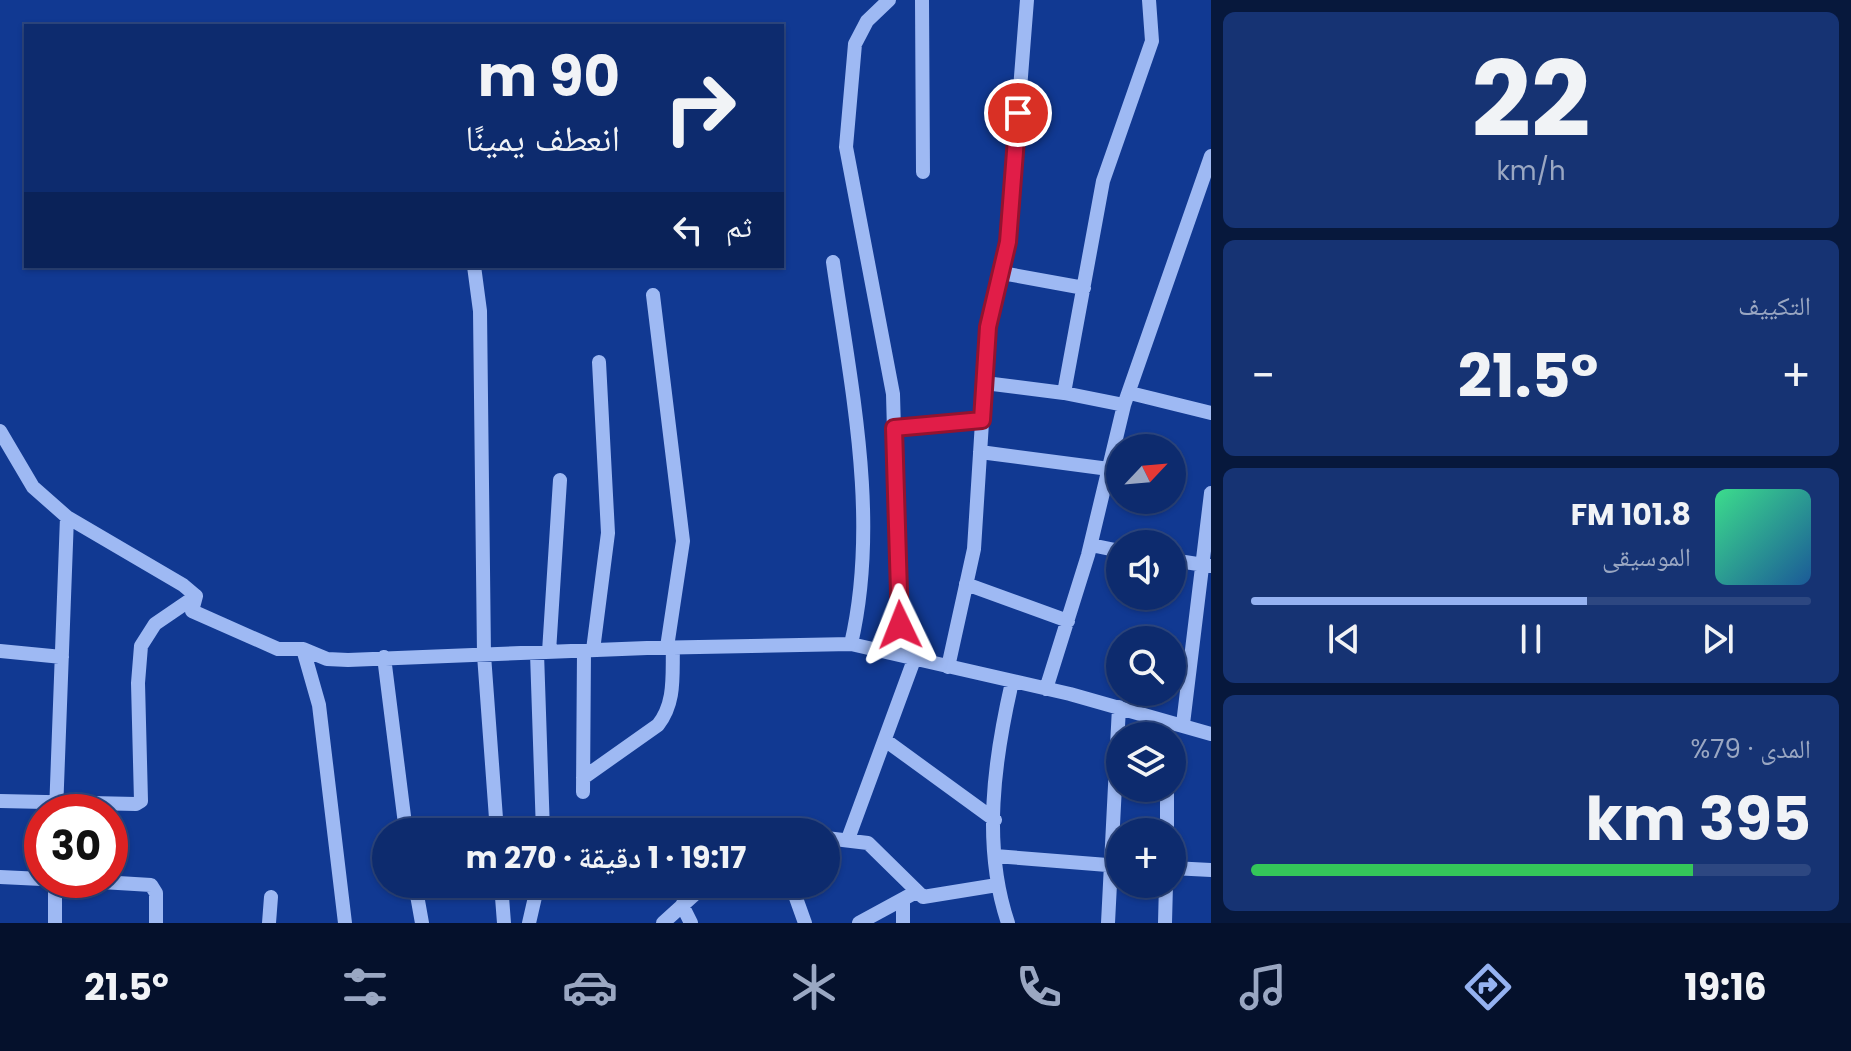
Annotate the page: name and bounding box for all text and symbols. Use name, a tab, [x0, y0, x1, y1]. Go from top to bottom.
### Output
text: 22	[1472, 27, 1590, 172]
text: 90 m	[478, 37, 620, 116]
icon: right	[648, 56, 752, 160]
pin	[984, 79, 1052, 147]
icon: arrive	[996, 91, 1040, 135]
text: انعطف يمينًا	[465, 113, 620, 164]
text: km/h	[1496, 153, 1566, 189]
text: ثم	[726, 205, 752, 248]
icon: left	[666, 208, 710, 252]
text: التكييف	[1738, 288, 1811, 324]
text: 21.5°	[1458, 334, 1598, 418]
text: −	[1251, 345, 1275, 406]
text: +	[1781, 345, 1811, 406]
north arrow	[1106, 434, 1186, 514]
map controls	[1106, 434, 1186, 898]
text: 101.8 FM	[1571, 493, 1691, 536]
button: sound	[1106, 530, 1186, 610]
text: الموسيقى	[1602, 539, 1691, 575]
position arrow	[858, 583, 942, 667]
icon: previous	[1322, 617, 1366, 661]
icon: pause	[1509, 617, 1553, 661]
icon: next	[1696, 617, 1740, 661]
button: search	[1106, 626, 1186, 706]
button: layers	[1106, 722, 1186, 802]
text: المدى · 79%	[1690, 731, 1811, 767]
text: 395 km	[1585, 777, 1811, 861]
speed limit sign: 30	[24, 794, 128, 898]
button: +	[1106, 818, 1186, 898]
text: 19:17 · 1 دقيقة · 270 m	[466, 836, 746, 879]
icon: filters	[337, 959, 393, 1015]
icon: car	[562, 959, 618, 1015]
icon: climate	[786, 959, 842, 1015]
icon: phone	[1011, 959, 1067, 1015]
icon: music	[1235, 959, 1291, 1015]
icon: directions	[1460, 959, 1516, 1015]
text: 21.5°	[84, 962, 169, 1013]
text: 19:16	[1684, 962, 1767, 1013]

